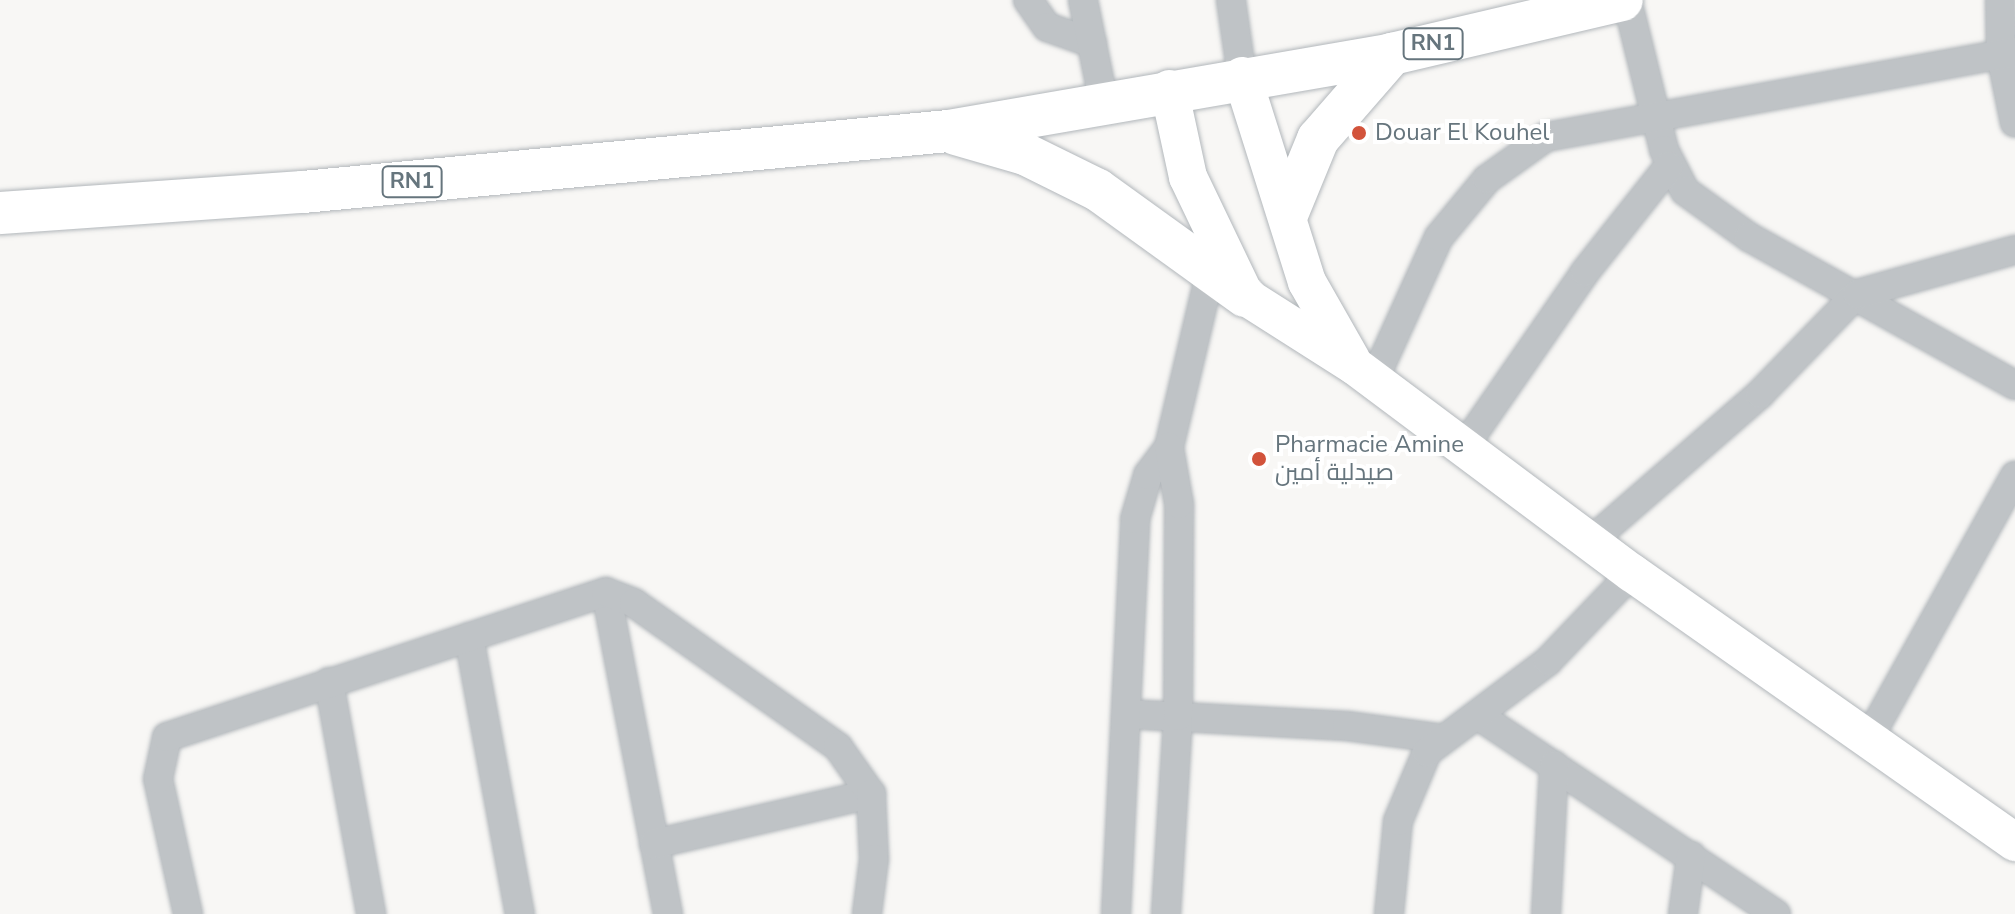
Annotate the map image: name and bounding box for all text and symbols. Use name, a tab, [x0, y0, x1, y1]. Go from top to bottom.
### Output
road number: RN1	[1401, 26, 1465, 62]
place label: Douar El Kouhel	[1375, 119, 1549, 147]
marker: Douar El Kouhel	[1350, 124, 1368, 142]
road number: RN1	[380, 164, 444, 200]
place label: Pharmacie Amine صيدلية أمين	[1275, 431, 1464, 487]
marker: Pharmacie Amine صيدلية أمين	[1250, 450, 1268, 468]

